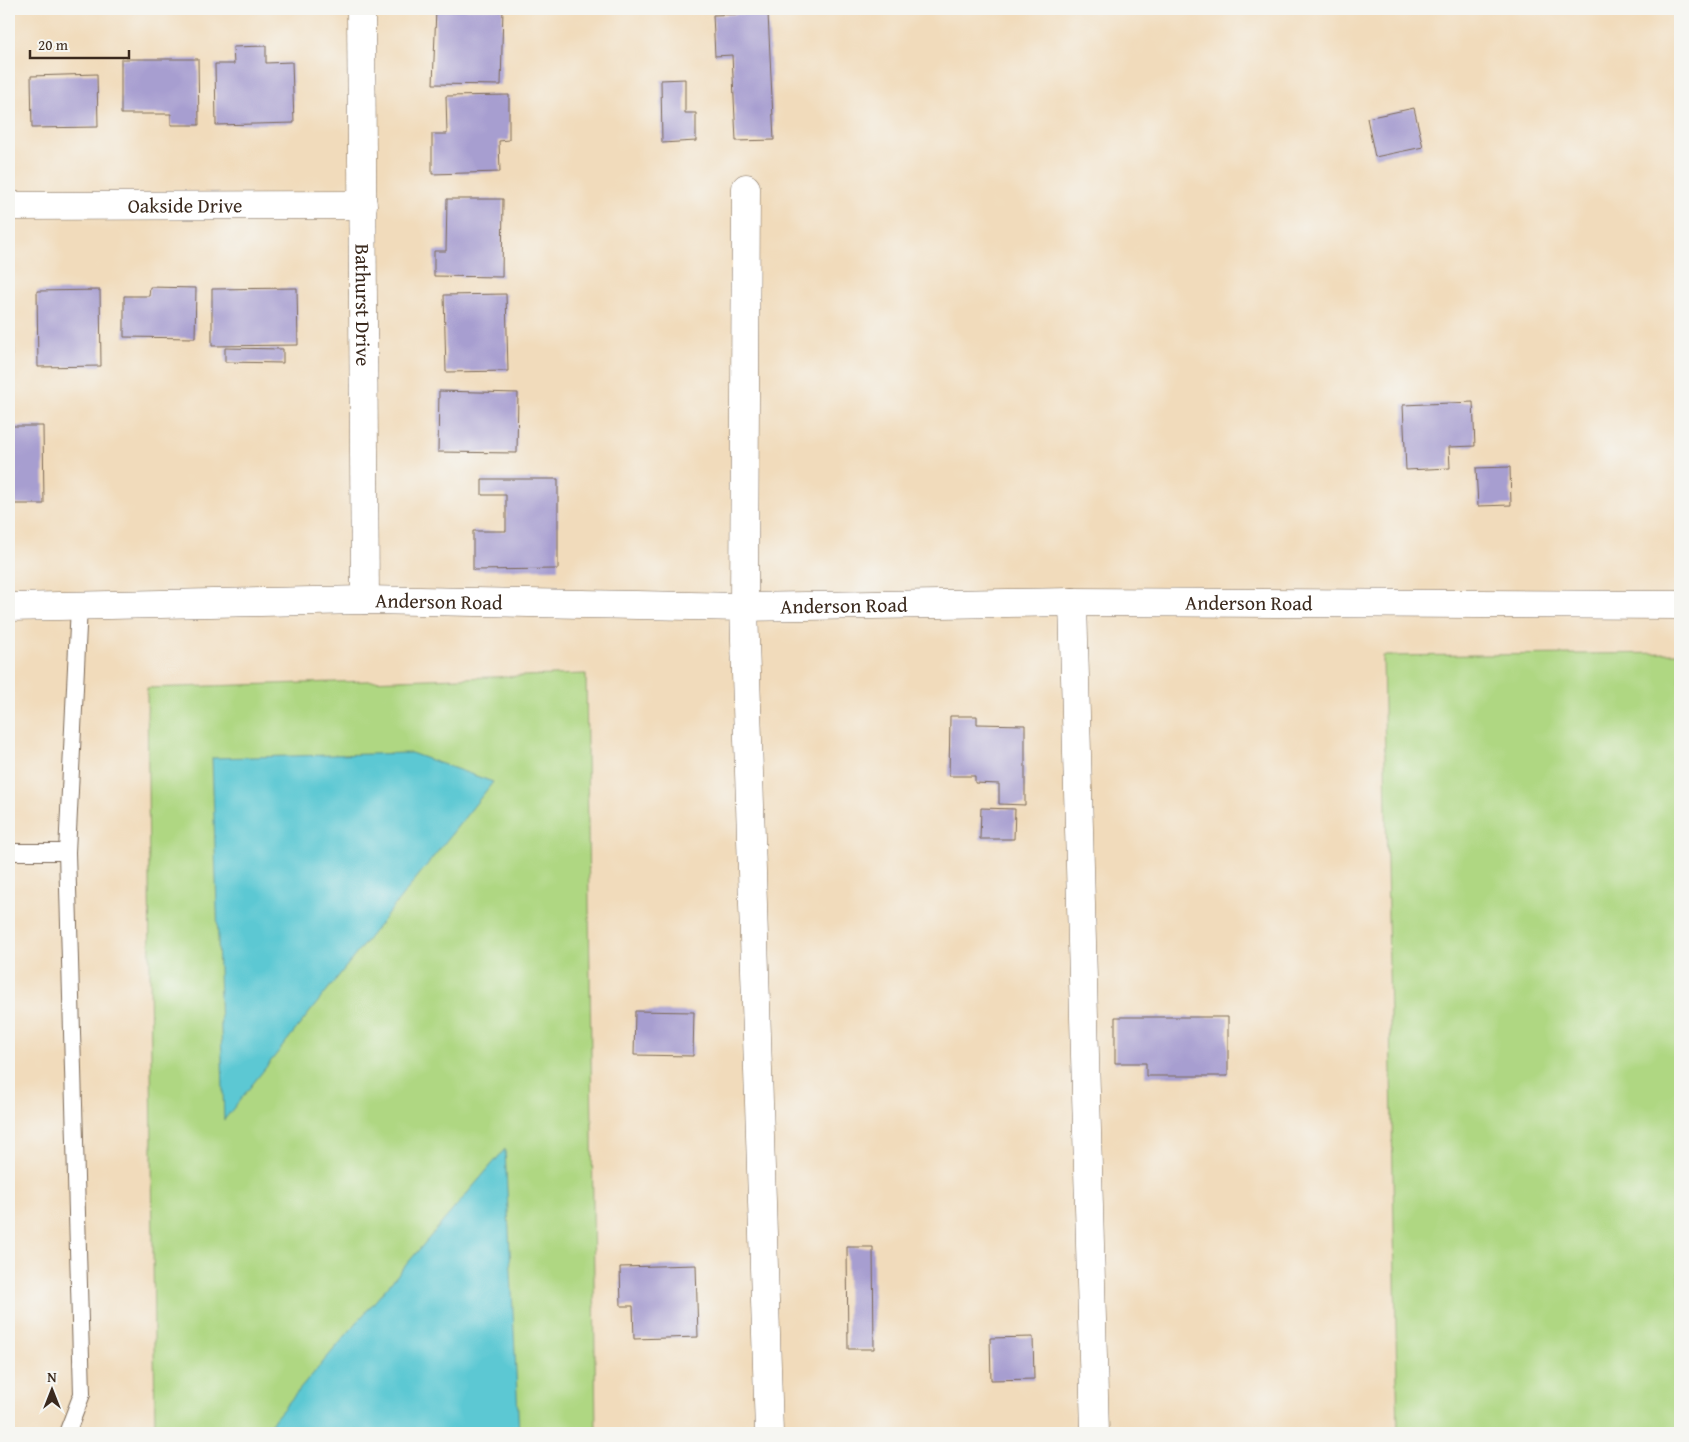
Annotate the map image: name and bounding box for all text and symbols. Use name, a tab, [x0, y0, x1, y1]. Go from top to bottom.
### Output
scale bar	[30, 28, 129, 60]
text: 20 m	[38, 34, 69, 55]
street label: Oakside Drive	[128, 190, 242, 220]
street label: Bathurst Drive	[349, 244, 378, 366]
street label: Anderson Road	[375, 585, 503, 617]
street label: Anderson Road	[1185, 588, 1313, 617]
street label: Anderson Road	[780, 590, 908, 620]
north arrow	[28, 1364, 78, 1414]
text: N	[47, 1367, 57, 1387]

